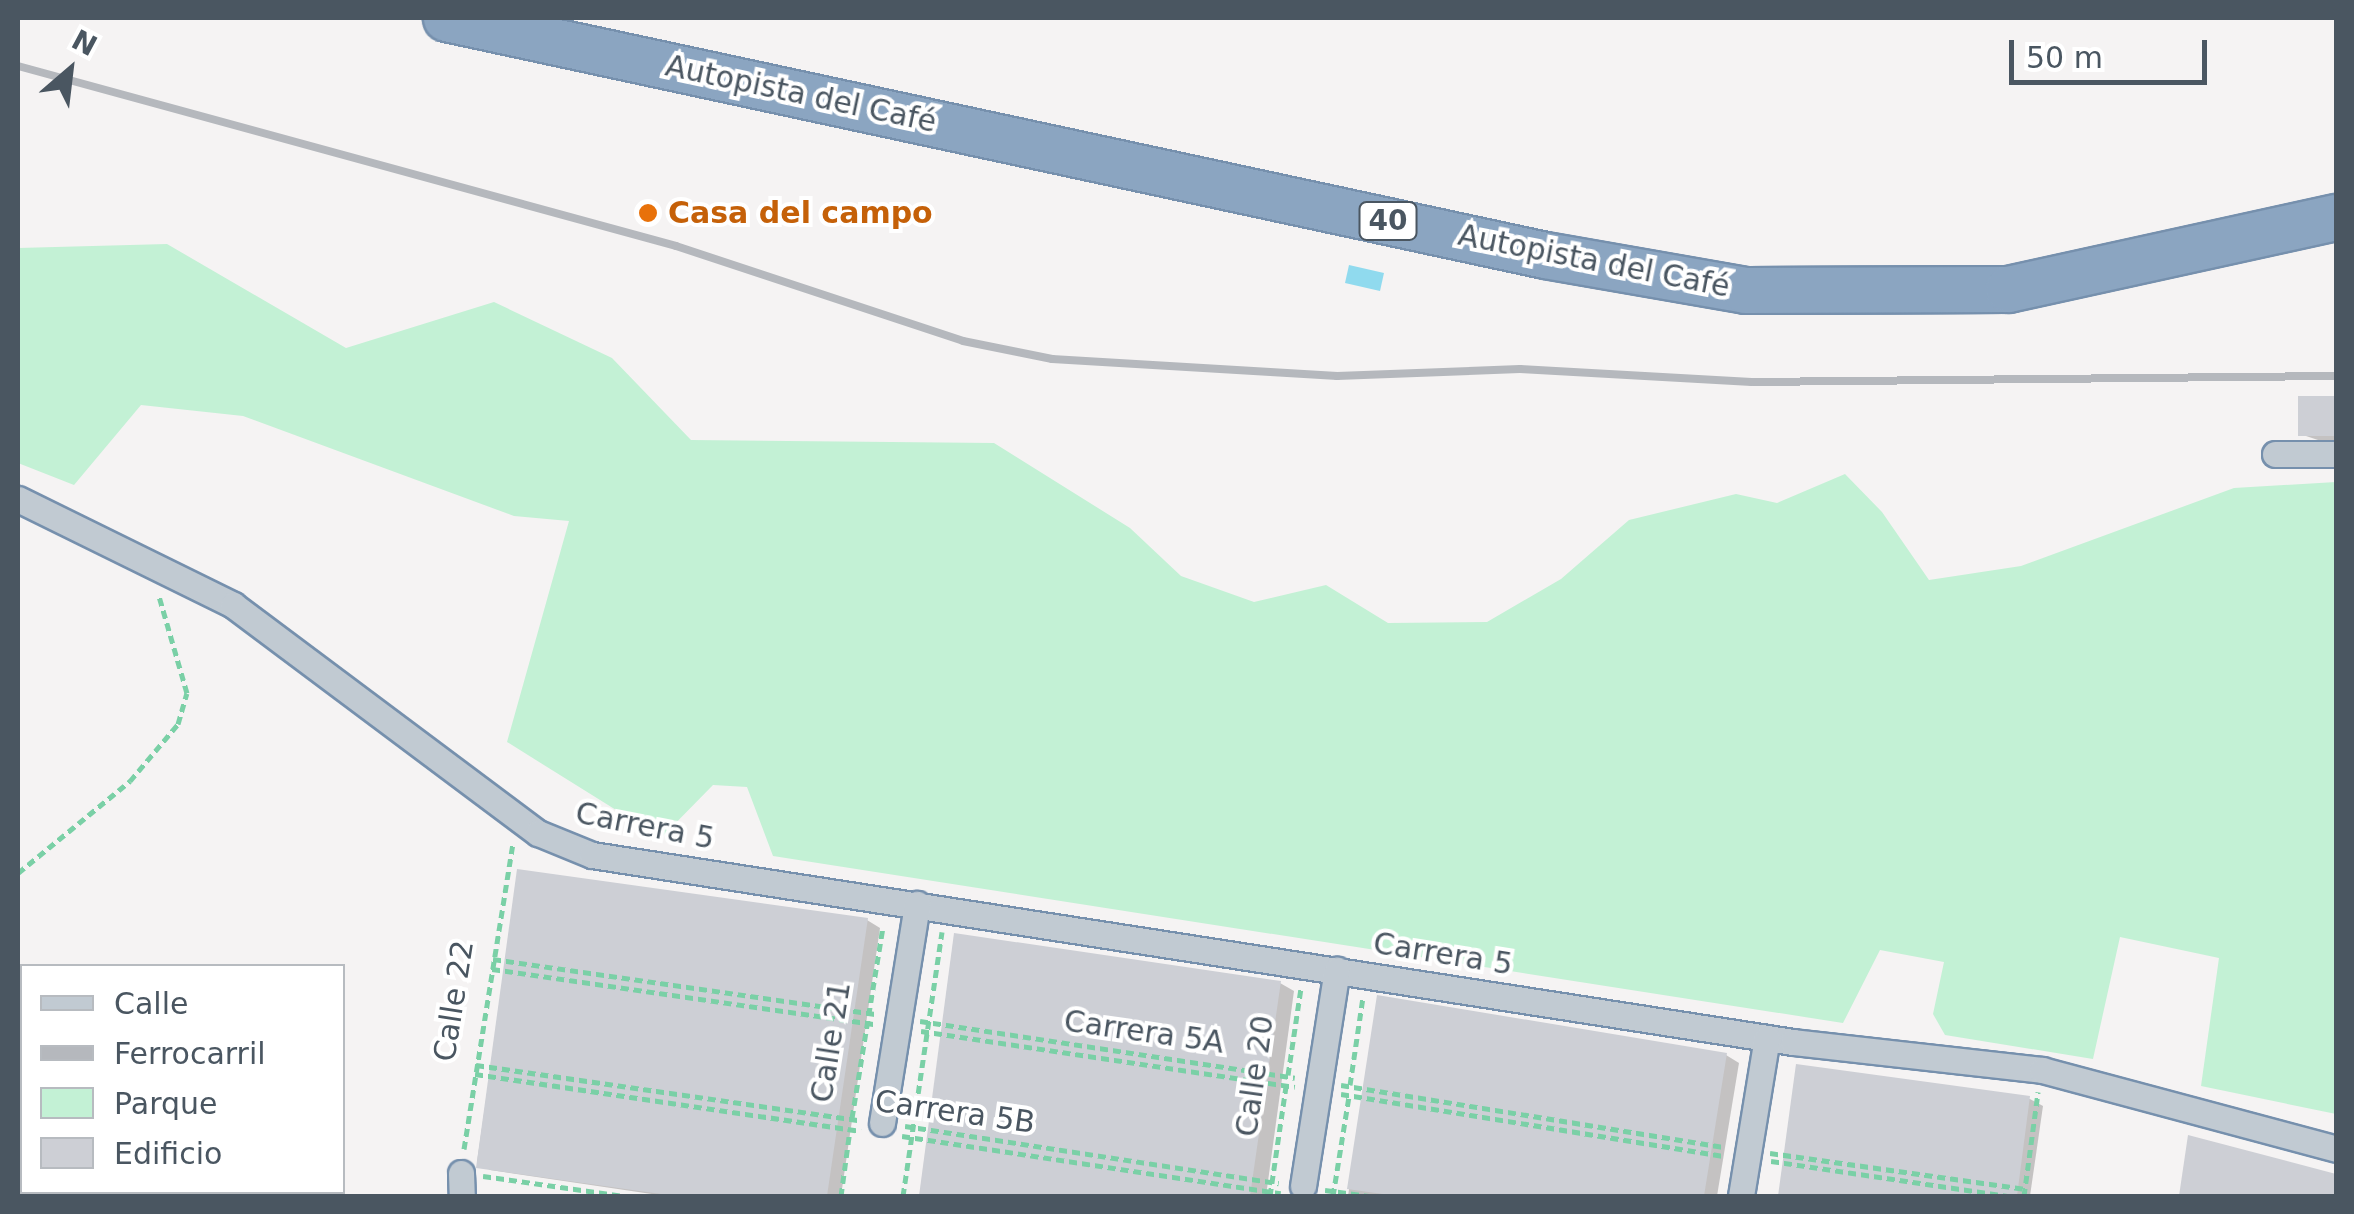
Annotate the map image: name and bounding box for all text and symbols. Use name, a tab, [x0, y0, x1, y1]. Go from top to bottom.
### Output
north arrow	[20, 20, 120, 120]
scale bar	[2014, 20, 2212, 82]
text: N	[66, 23, 102, 63]
text: 50 m	[2026, 40, 2103, 75]
street label: Autopista del Café	[662, 48, 940, 140]
place label: Casa del campo	[668, 195, 933, 231]
road number: 40	[1358, 198, 1418, 244]
marker: Casa del campo	[637, 202, 659, 224]
street label: Autopista del Café	[1455, 217, 1733, 305]
street label: Carrera 5	[573, 795, 717, 857]
street label: Carrera 5	[1371, 925, 1515, 983]
street label: Calle 22	[427, 938, 481, 1064]
legend	[20, 964, 345, 1194]
street label: Calle 21	[804, 979, 858, 1105]
text: Calle	[114, 986, 188, 1021]
street label: Carrera 5A	[1062, 1003, 1226, 1061]
street label: Calle 20	[1229, 1013, 1281, 1139]
text: Ferrocarril	[114, 1036, 266, 1071]
street label: Carrera 5B	[873, 1083, 1037, 1141]
text: Parque	[114, 1086, 217, 1121]
text: Edificio	[114, 1136, 222, 1171]

